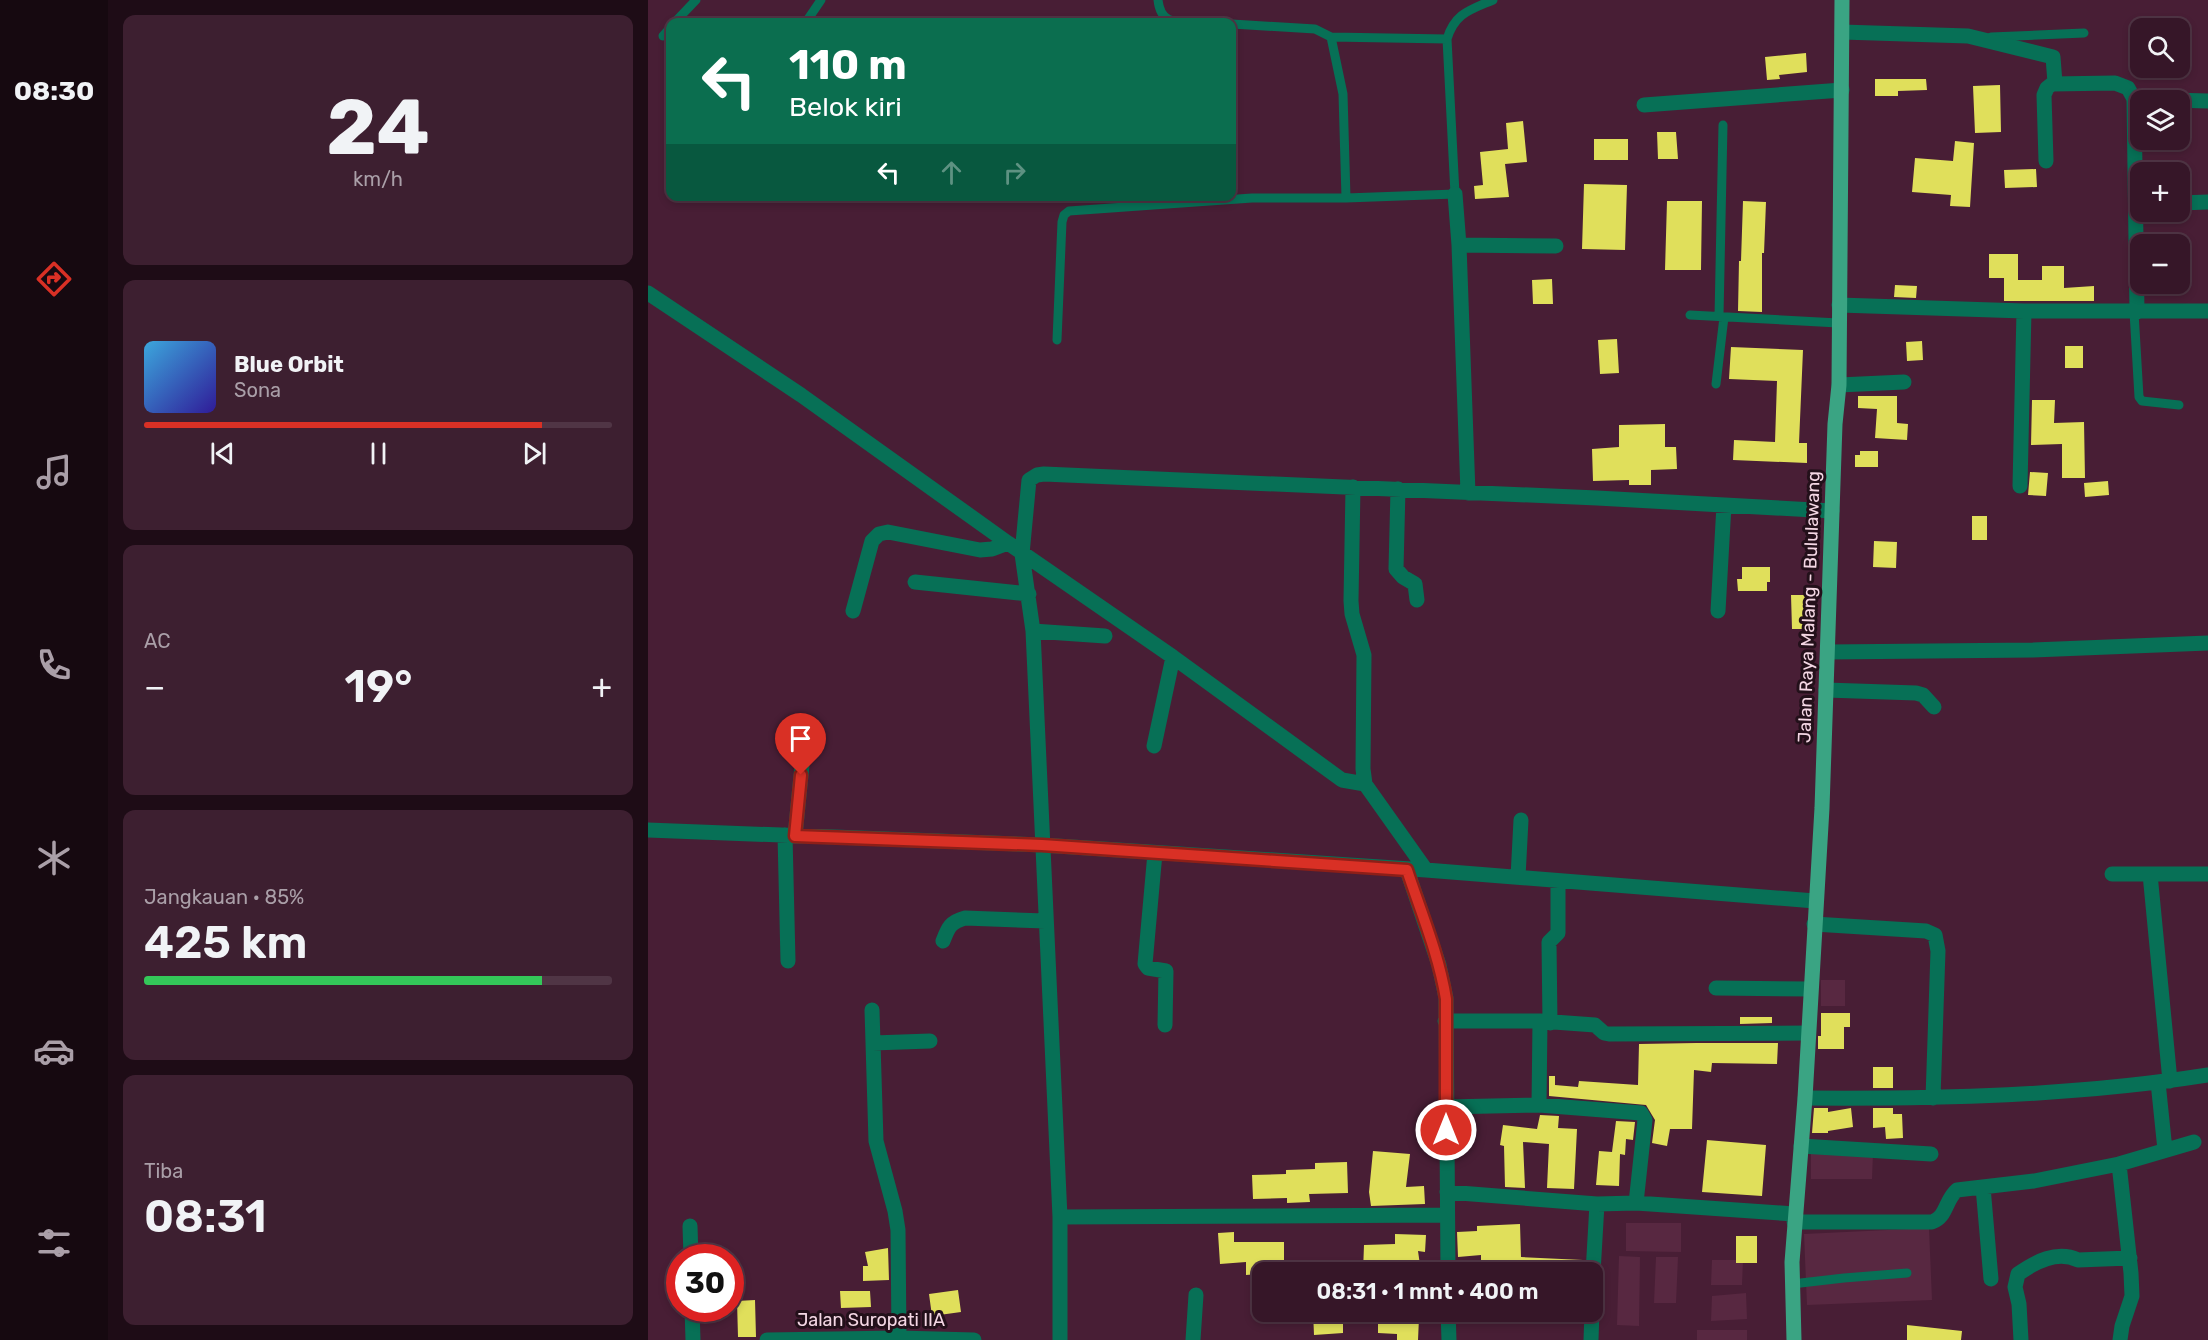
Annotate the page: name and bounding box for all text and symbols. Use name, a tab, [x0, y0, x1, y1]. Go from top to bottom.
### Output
map controls	[2130, 18, 2190, 294]
button: search	[2130, 18, 2190, 78]
text: 110 m	[789, 40, 907, 90]
icon: left	[690, 42, 768, 120]
text: 08:30	[14, 75, 94, 107]
text: 24	[326, 81, 430, 174]
button: layers	[2130, 90, 2190, 150]
text: Belok kiri	[789, 91, 902, 123]
icon: left	[872, 156, 905, 189]
icon: ahead	[935, 156, 968, 189]
icon: right	[998, 156, 1031, 189]
button: +	[2130, 162, 2190, 222]
text: km/h	[353, 167, 403, 191]
button: −	[2130, 234, 2190, 294]
icon: directions	[33, 258, 75, 300]
text: Blue Orbit	[234, 351, 344, 378]
text: Sona	[234, 378, 281, 402]
icon: previous	[206, 437, 239, 470]
icon: pause	[362, 437, 395, 470]
icon: next	[518, 437, 551, 470]
icon: music	[33, 451, 75, 493]
street label: Jalan Raya Malang - Bululawang	[1793, 471, 1825, 743]
text: AC	[144, 629, 170, 653]
icon: phone	[33, 644, 75, 686]
text: 19°	[344, 660, 412, 713]
text: −	[144, 667, 165, 706]
text: +	[591, 667, 612, 706]
pin	[775, 713, 826, 775]
icon: arrive	[784, 722, 817, 755]
icon: climate	[33, 837, 75, 879]
text: Jangkauan · 85%	[144, 885, 304, 909]
text: 425 km	[144, 916, 307, 969]
icon: car	[33, 1030, 75, 1072]
position arrow	[1414, 1098, 1478, 1162]
text: Tiba	[144, 1159, 183, 1183]
text: 08:31	[144, 1190, 267, 1243]
icon: filters	[33, 1222, 75, 1264]
speed limit sign: 30	[666, 1244, 744, 1322]
text: 08:31 · 1 mnt · 400 m	[1317, 1278, 1538, 1305]
street label: Jalan Suropati IIA	[797, 1309, 945, 1331]

